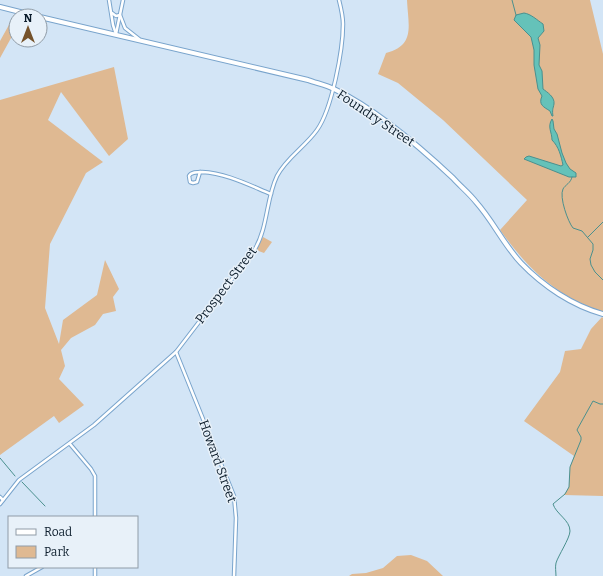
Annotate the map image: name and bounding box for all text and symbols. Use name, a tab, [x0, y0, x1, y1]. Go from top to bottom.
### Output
north arrow	[8, 8, 48, 48]
text: N	[24, 12, 33, 25]
street label: Foundry Street	[334, 87, 418, 150]
street label: Prospect Street	[192, 243, 260, 326]
street label: Howard Street	[196, 418, 240, 505]
legend	[8, 516, 138, 568]
text: Road	[44, 525, 72, 539]
text: Park	[44, 545, 70, 559]

